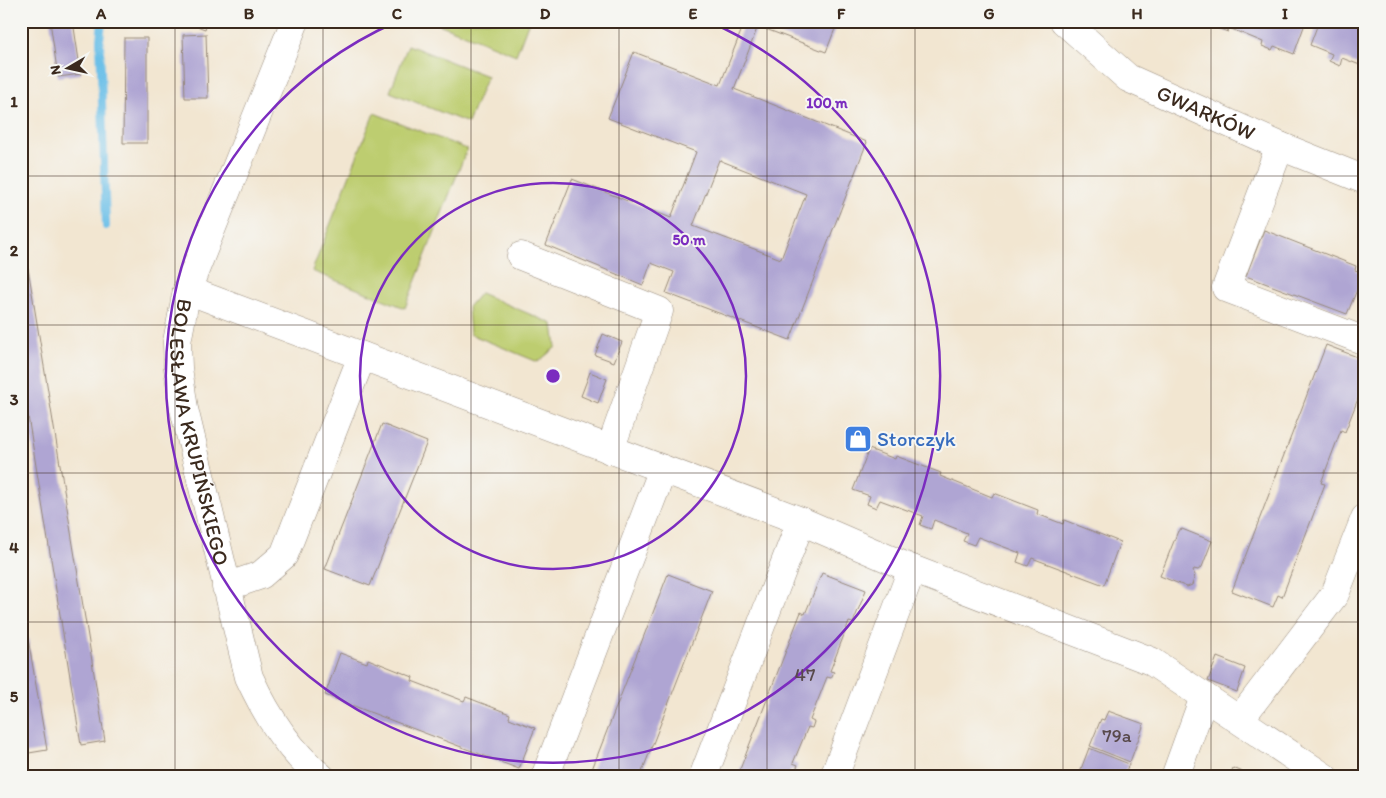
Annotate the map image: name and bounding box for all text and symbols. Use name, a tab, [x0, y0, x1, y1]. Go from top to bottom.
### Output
text: A	[95, 4, 107, 23]
text: B	[244, 4, 255, 23]
text: C	[392, 4, 403, 23]
text: D	[540, 4, 551, 23]
text: E	[689, 4, 698, 23]
text: F	[837, 4, 846, 23]
text: G	[983, 4, 995, 23]
text: H	[1131, 4, 1143, 23]
text: I	[1282, 4, 1288, 23]
north arrow	[42, 42, 92, 92]
text: N	[47, 64, 65, 76]
street label: GWARKÓW	[1153, 79, 1259, 145]
text: 1	[10, 92, 18, 111]
text: 100 m	[806, 94, 848, 112]
text: 50 m	[672, 231, 706, 249]
text: 2	[10, 241, 19, 260]
street label: BOLESŁAWA KRUPIŃSKIEGO	[165, 297, 235, 568]
centre of rings	[544, 367, 562, 385]
text: 3	[10, 390, 19, 409]
shop icon: Storczyk	[843, 424, 873, 454]
place label: Storczyk	[877, 426, 956, 451]
text: 4	[9, 538, 19, 557]
house number: 47	[795, 663, 815, 686]
text: 5	[10, 687, 19, 706]
house number: 79a	[1102, 724, 1132, 747]

